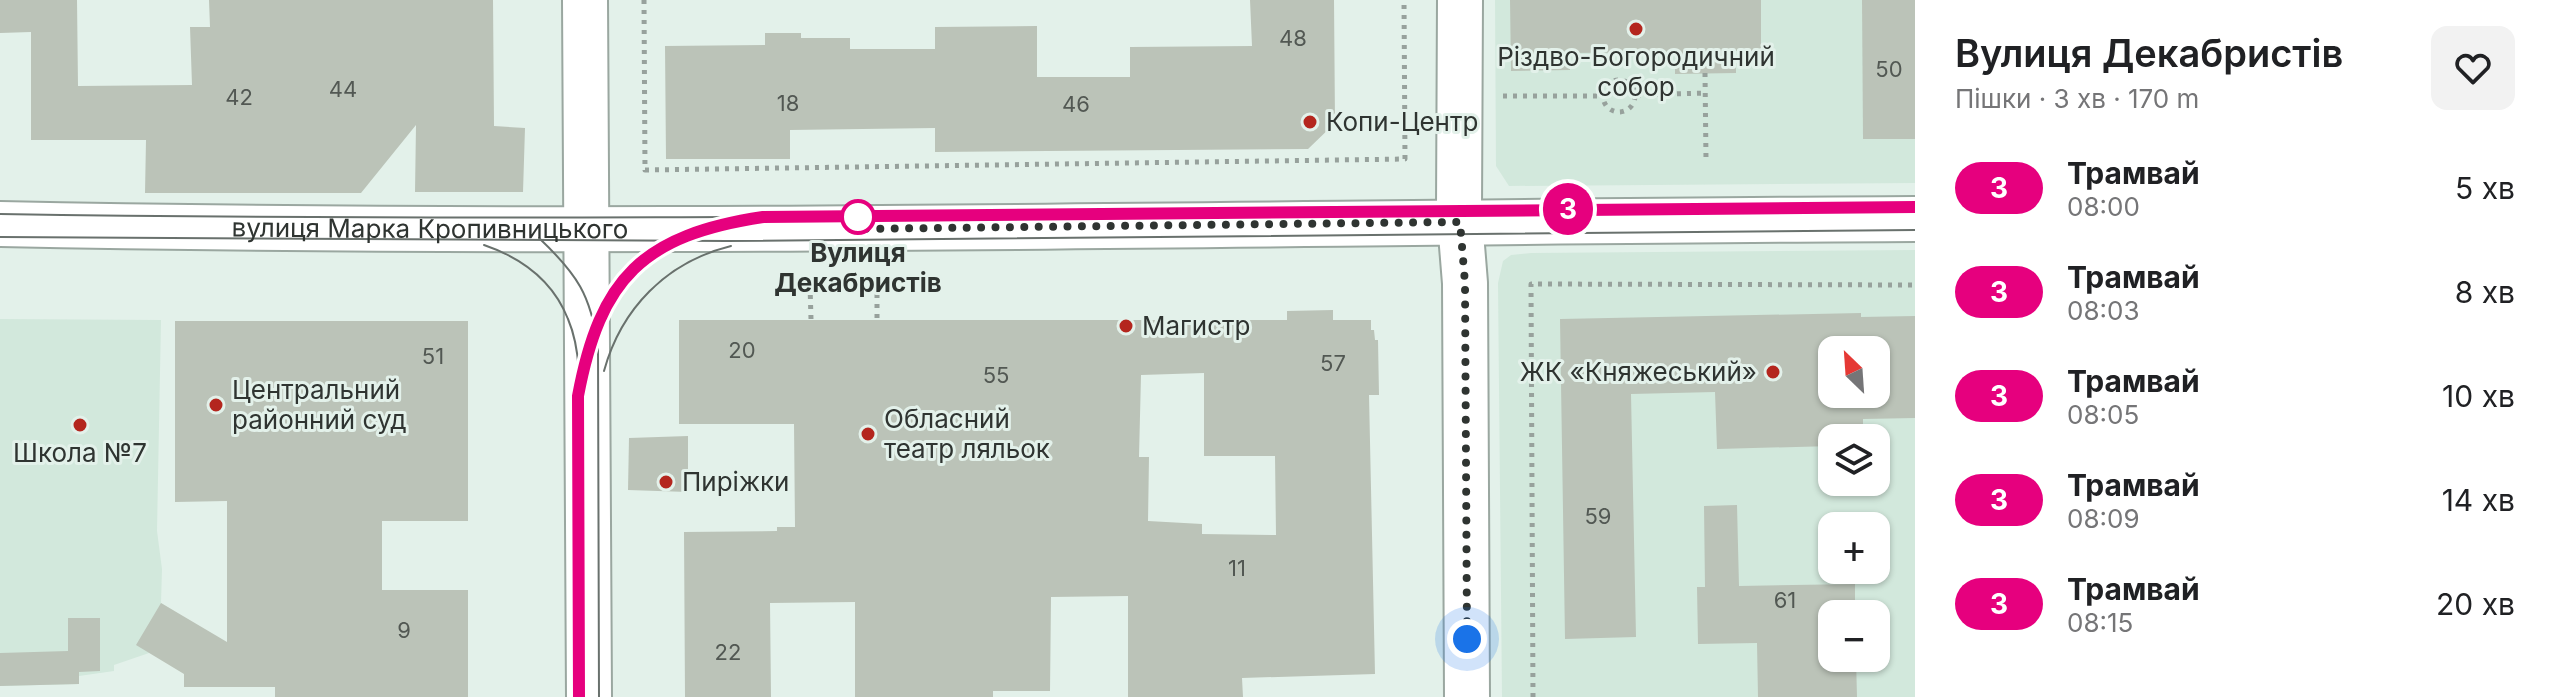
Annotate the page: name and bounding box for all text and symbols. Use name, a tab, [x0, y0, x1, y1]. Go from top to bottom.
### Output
marker: Різдво-Богородичний собор	[1627, 20, 1645, 38]
house number: 48	[1279, 25, 1307, 51]
button: heart	[2431, 26, 2515, 110]
text: Вулиця Декабристів	[1955, 30, 2343, 76]
place label: Різдво-Богородичний собор	[1497, 41, 1775, 102]
house number: 50	[1875, 56, 1903, 82]
house number: 44	[329, 76, 357, 102]
text: Пішки · 3 хв · 170 m	[1955, 83, 2199, 114]
house number: 42	[225, 84, 253, 110]
house number: 18	[777, 90, 799, 116]
house number: 46	[1062, 91, 1090, 117]
place label: Копи-Центр	[1326, 106, 1478, 137]
marker: Копи-Центр	[1301, 113, 1319, 131]
text: Трамвай	[2067, 155, 2200, 191]
text: 5 хв	[2455, 170, 2515, 206]
text: 3	[1990, 171, 2008, 205]
line badge: 3	[1542, 183, 1594, 235]
text: 08:00	[2067, 191, 2140, 222]
text: 3	[1559, 192, 1577, 226]
marker: Вулиця Декабристів	[841, 200, 875, 234]
street label: вулиця Марка Кропивницького	[232, 212, 628, 244]
place label: Вулиця Декабристів	[774, 237, 942, 298]
text: Трамвай	[2067, 259, 2200, 295]
text: 8 хв	[2455, 274, 2515, 310]
text: 3	[1990, 275, 2008, 309]
text: 08:03	[2067, 295, 2139, 326]
place label: Магистр	[1142, 310, 1251, 341]
marker: Магистр	[1117, 317, 1135, 335]
north arrow	[1818, 336, 1890, 408]
map controls	[1818, 336, 1890, 672]
house number: 20	[728, 337, 756, 363]
house number: 51	[422, 343, 444, 369]
house number: 57	[1320, 350, 1346, 376]
place label: ЖК «Княжеський»	[1520, 356, 1757, 387]
house number: 55	[983, 362, 1009, 388]
marker: ЖК «Княжеський»	[1764, 363, 1782, 381]
text: Трамвай	[2067, 363, 2200, 399]
place label: Центральний районний суд	[232, 374, 407, 435]
text: 10 хв	[2442, 378, 2515, 414]
text: 3	[1990, 379, 2008, 413]
marker: Центральний районний суд	[207, 396, 225, 414]
text: 08:05	[2067, 399, 2139, 430]
place label: Обласний театр ляльок	[884, 403, 1050, 464]
marker: Школа №7	[71, 416, 89, 434]
button: layers	[1818, 424, 1890, 496]
marker: Обласний театр ляльок	[859, 425, 877, 443]
place label: Школа №7	[13, 437, 147, 468]
place label: Пиріжки	[682, 466, 789, 497]
text: Трамвай	[2067, 467, 2200, 503]
marker: Пиріжки	[657, 473, 675, 491]
text: 14 хв	[2442, 482, 2515, 518]
text: 3	[1990, 483, 2008, 517]
house number: 59	[1584, 503, 1612, 529]
text: 08:09	[2067, 503, 2140, 534]
button: +	[1818, 512, 1890, 584]
house number: 11	[1228, 555, 1246, 581]
text: Трамвай	[2067, 571, 2200, 607]
text: 20 хв	[2436, 586, 2515, 622]
house number: 61	[1774, 587, 1796, 613]
text: 3	[1990, 587, 2008, 621]
button: −	[1818, 600, 1890, 672]
text: 08:15	[2067, 607, 2133, 638]
house number: 9	[397, 617, 411, 643]
your location	[1447, 619, 1487, 659]
house number: 22	[715, 639, 741, 665]

